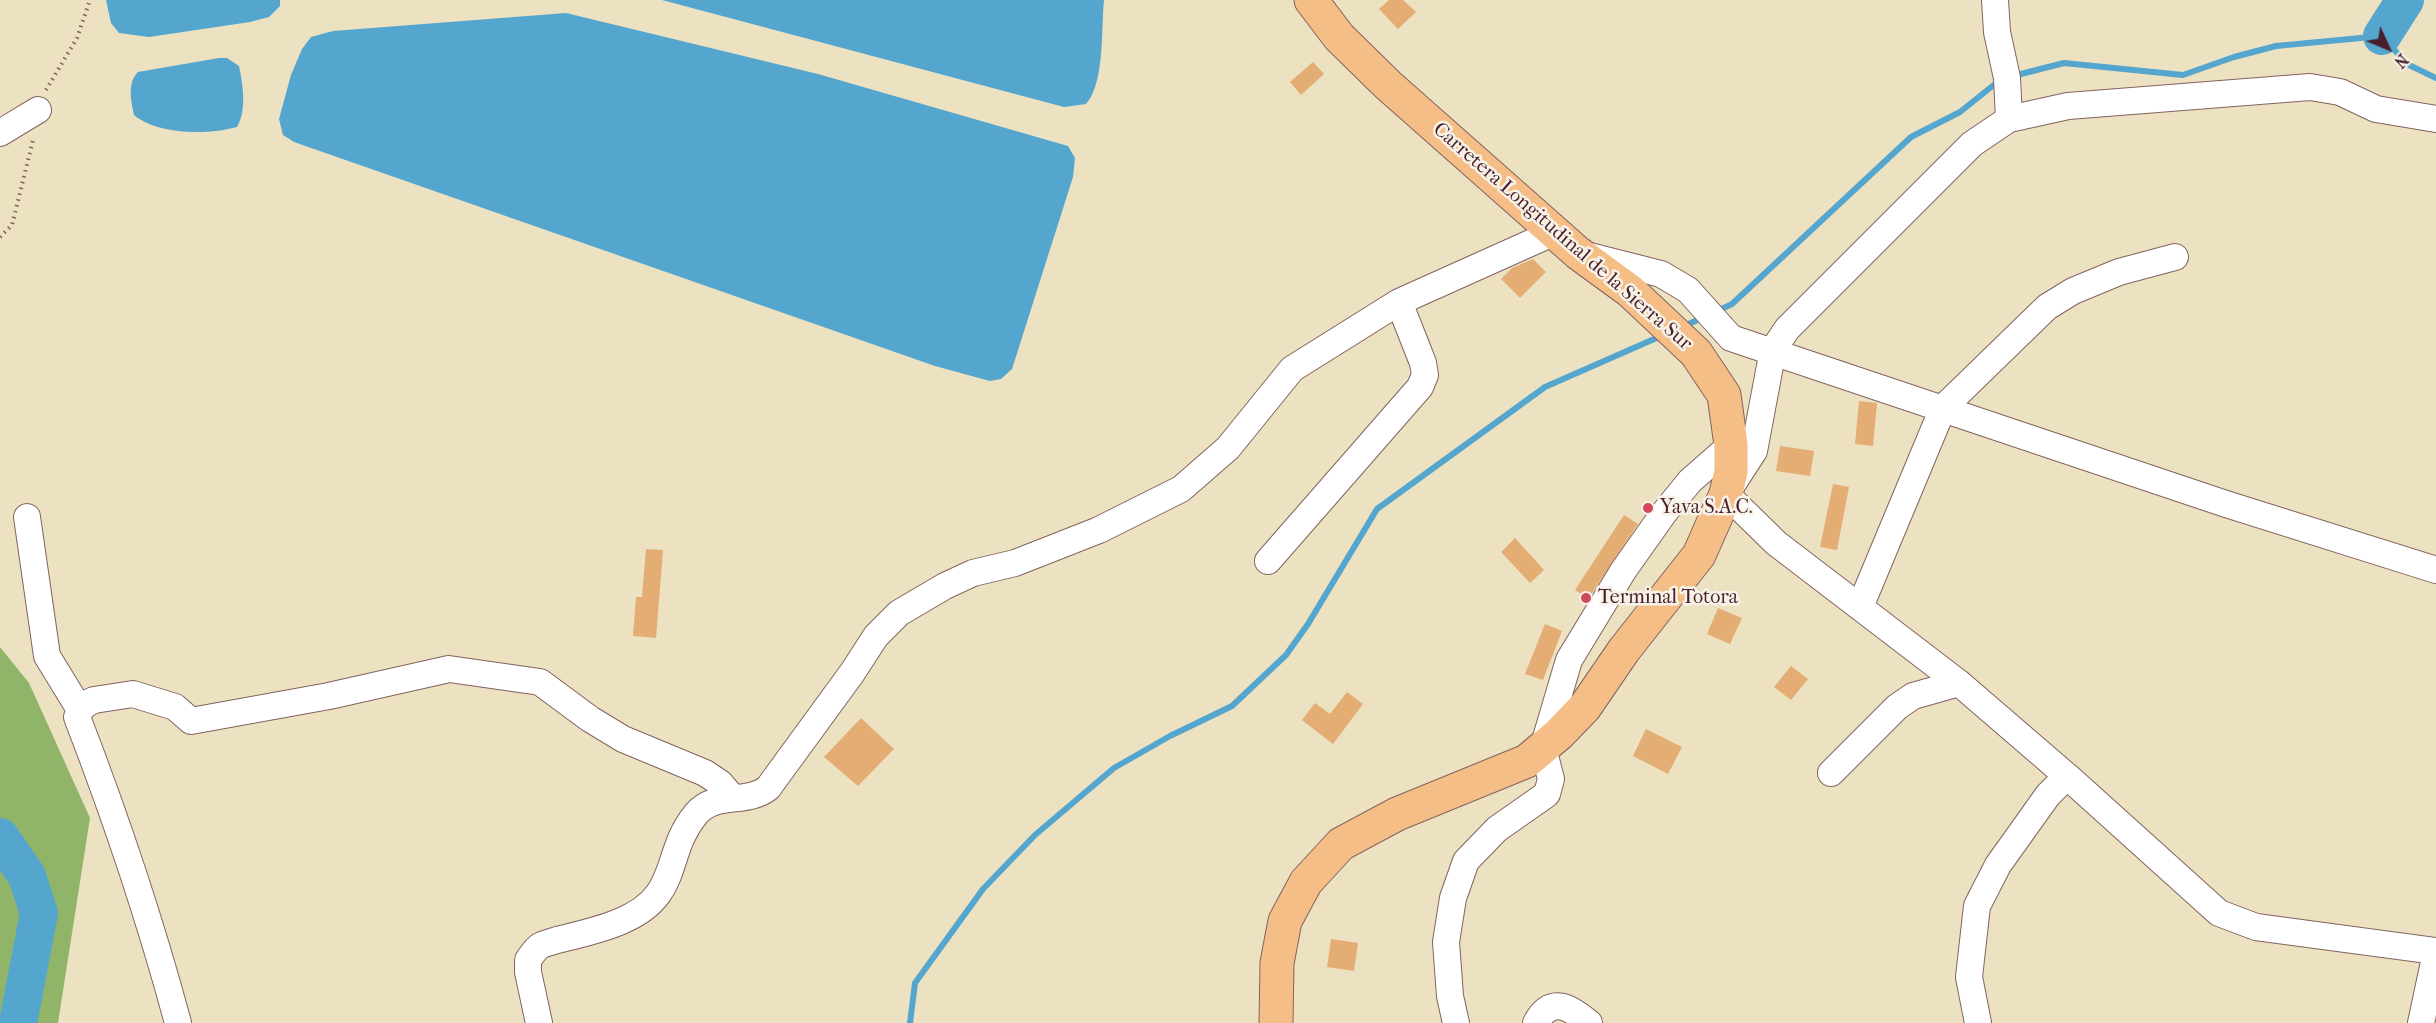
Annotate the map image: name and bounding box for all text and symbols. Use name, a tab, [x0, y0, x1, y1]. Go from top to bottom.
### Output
north arrow	[2358, 18, 2418, 78]
text: N	[2390, 50, 2412, 72]
street label: Carretera Longitudinal de la Sierra Sur	[1428, 118, 1696, 356]
place label: Yava S.A.C.	[1660, 496, 1753, 520]
marker: Yava S.A.C.	[1641, 501, 1655, 515]
place label: Terminal Totora	[1598, 586, 1738, 610]
marker: Terminal Totora	[1579, 591, 1593, 605]

